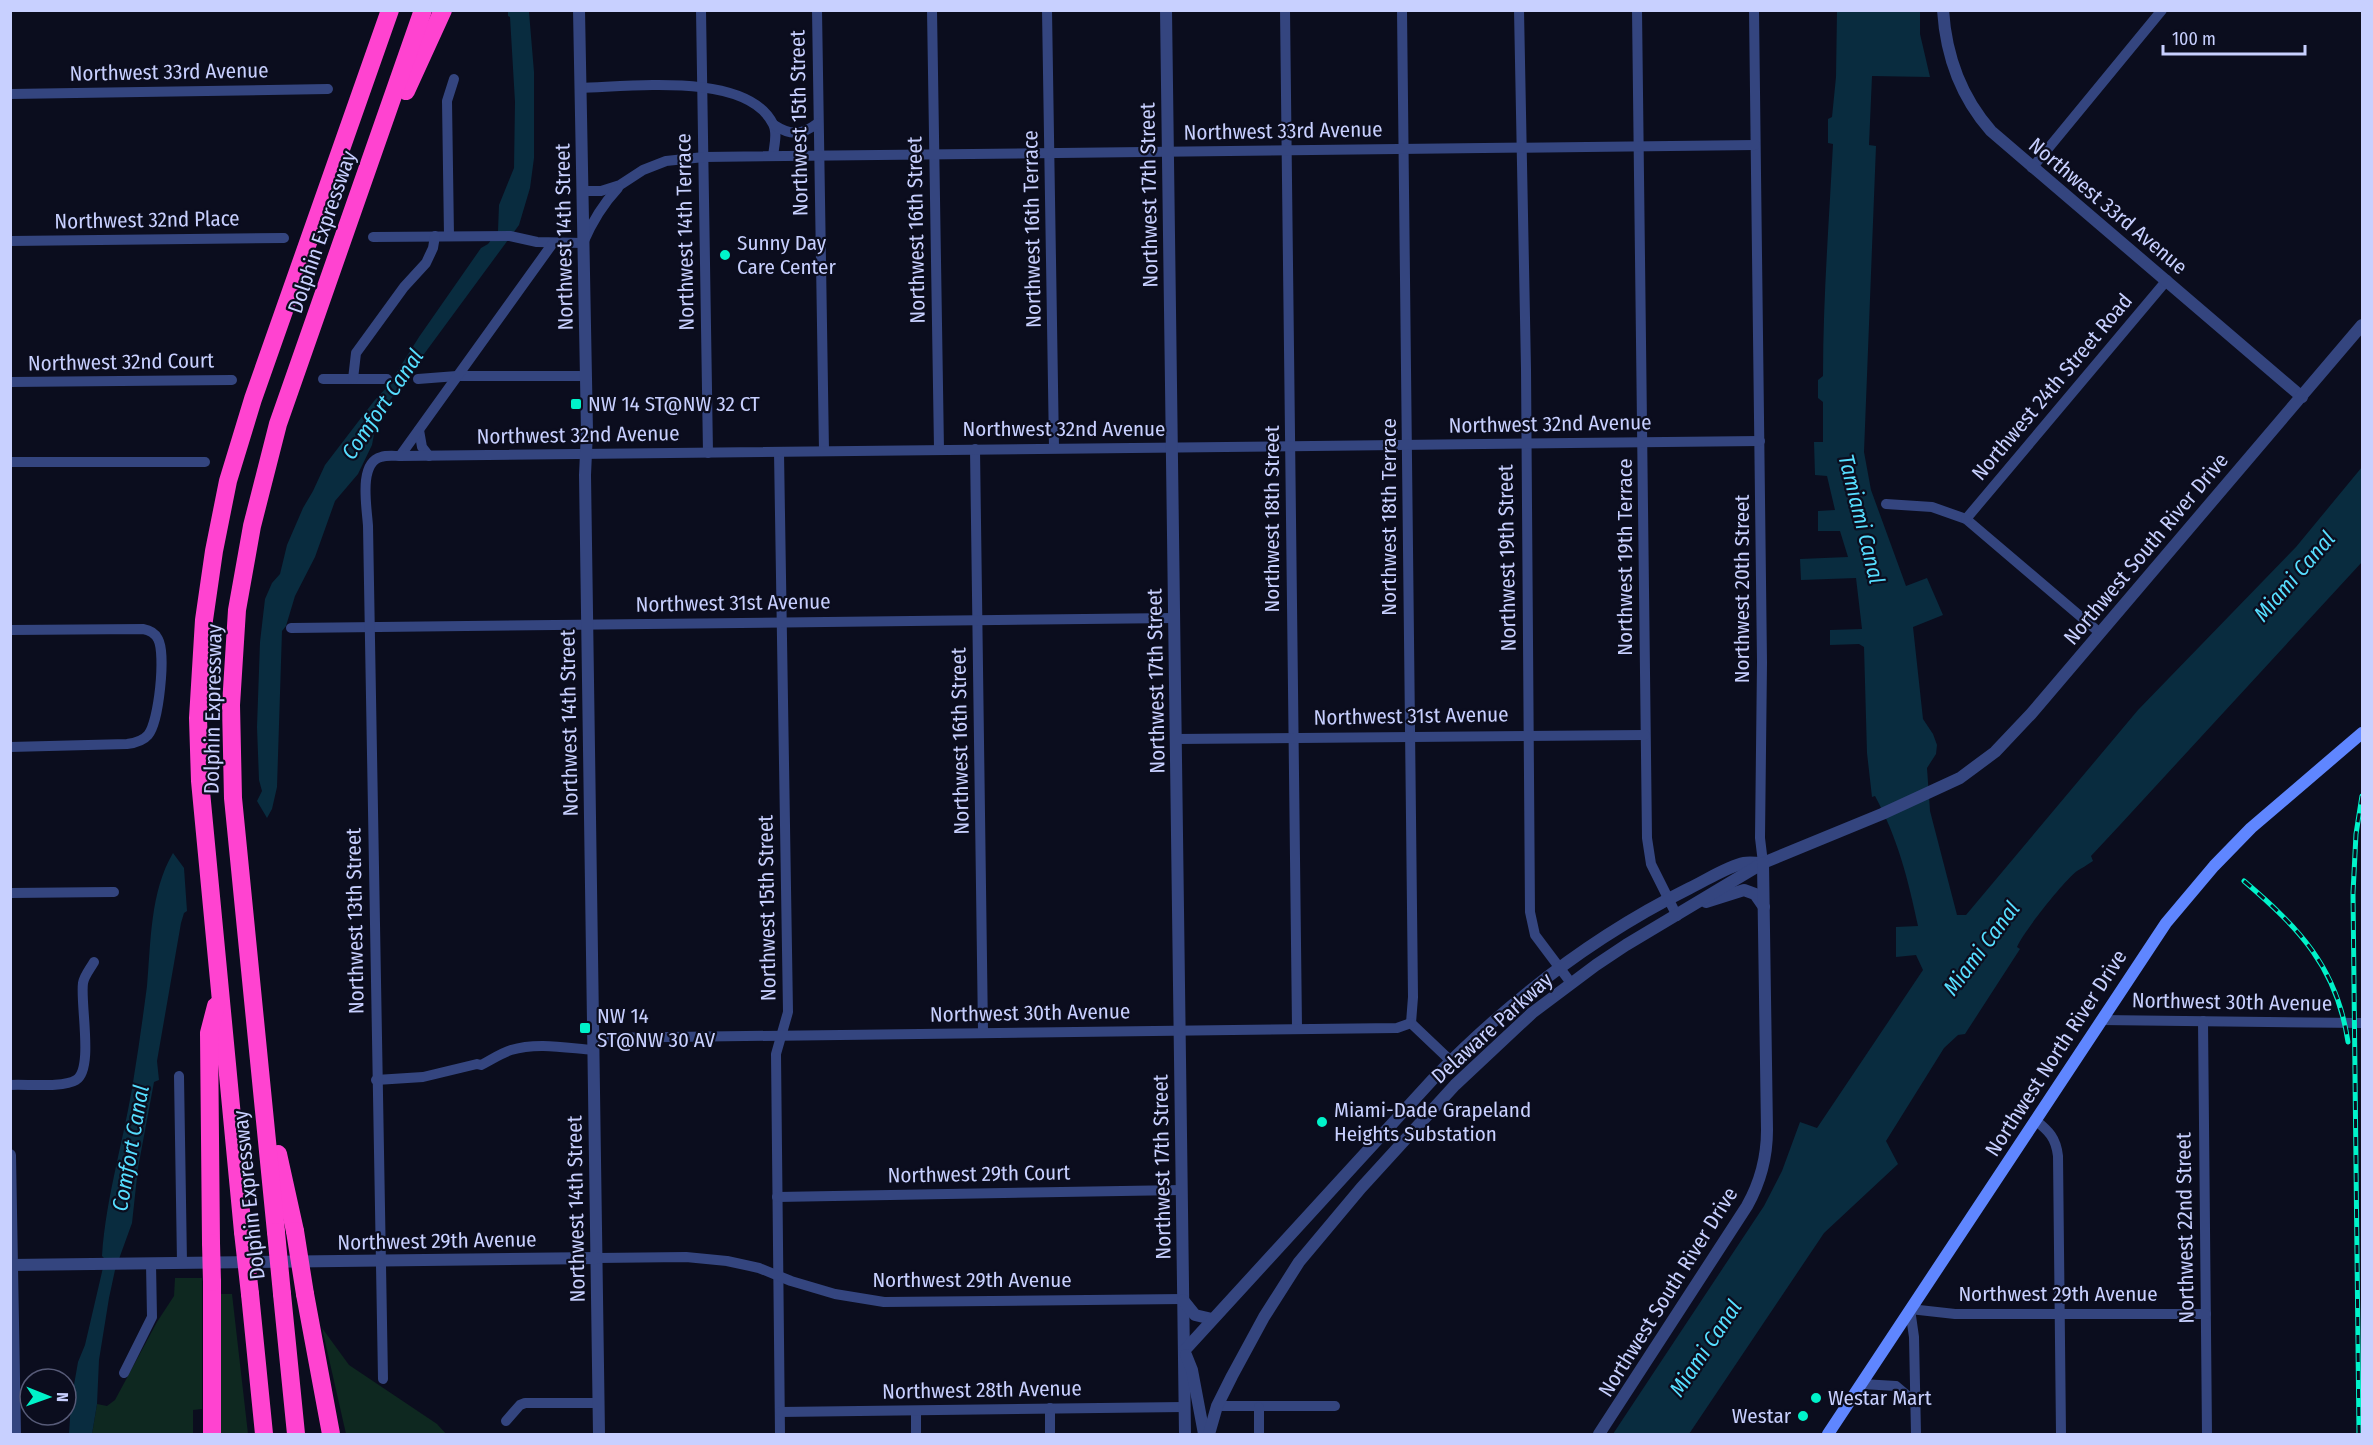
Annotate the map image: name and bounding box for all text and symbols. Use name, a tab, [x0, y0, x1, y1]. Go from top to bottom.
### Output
scale bar	[2163, 18, 2306, 56]
text: 100 m	[2172, 28, 2216, 50]
street label: Northwest 15th Street	[784, 30, 814, 216]
street label: Northwest 33rd Avenue	[69, 57, 269, 87]
street label: Northwest 17th Street	[1134, 102, 1164, 288]
street label: Northwest 33rd Avenue	[1183, 116, 1383, 146]
street label: Northwest 16th Terrace	[1017, 130, 1047, 328]
street label: Northwest 33rd Avenue	[2023, 132, 2193, 280]
street label: Northwest 14th Terrace	[670, 133, 700, 331]
street label: Northwest 16th Street	[901, 136, 931, 324]
street label: Northwest 14th Street	[549, 143, 579, 331]
street label: Dolphin Expressway	[282, 147, 362, 317]
street label: Northwest 32nd Place	[54, 205, 240, 235]
place label: Sunny Day Care Center	[737, 230, 836, 280]
marker: Sunny Day Care Center	[718, 248, 732, 262]
street label: Northwest 24th Street Road	[1966, 288, 2138, 486]
water label: Comfort Canal	[336, 344, 429, 465]
street label: Northwest 32nd Court	[28, 347, 214, 377]
place label: NW 14 ST@NW 32 CT	[588, 391, 760, 417]
marker: NW 14 ST@NW 32 CT	[569, 397, 583, 411]
street label: Northwest 32nd Avenue	[1448, 409, 1652, 439]
street label: Northwest 32nd Avenue	[963, 416, 1165, 442]
street label: Northwest 18th Terrace	[1376, 418, 1402, 616]
street label: Northwest 32nd Avenue	[476, 420, 680, 450]
street label: Northwest 18th Street	[1259, 425, 1285, 613]
street label: Northwest South River Drive	[2058, 448, 2234, 650]
water label: Tamiami Canal	[1832, 452, 1891, 587]
street label: Northwest 19th Terrace	[1612, 458, 1638, 656]
street label: Northwest 19th Street	[1492, 464, 1522, 652]
street label: Northwest 20th Street	[1729, 495, 1755, 683]
water label: Miami Canal	[2248, 526, 2341, 627]
street label: Northwest 31st Avenue	[635, 588, 831, 618]
street label: Northwest 17th Street	[1141, 588, 1171, 774]
street label: Dolphin Expressway	[199, 623, 227, 794]
street label: Northwest 14th Street	[554, 629, 584, 817]
street label: Northwest 16th Street	[945, 647, 975, 835]
street label: Northwest 31st Avenue	[1313, 701, 1509, 731]
street label: Northwest 15th Street	[752, 815, 782, 1001]
street label: Northwest 13th Street	[340, 828, 370, 1014]
water label: Miami Canal	[1937, 896, 2026, 1001]
street label: Northwest North River Drive	[1979, 945, 2133, 1161]
street label: Delaware Parkway	[1426, 966, 1558, 1089]
street label: Northwest 30th Avenue	[2132, 987, 2332, 1017]
street label: Northwest 30th Avenue	[930, 998, 1130, 1028]
place label: NW 14 ST@NW 30 AV	[597, 1003, 716, 1053]
marker: NW 14 ST@NW 30 AV	[578, 1021, 592, 1035]
street label: Northwest 17th Street	[1147, 1074, 1177, 1260]
water label: Comfort Canal	[106, 1083, 155, 1213]
place label: Miami-Dade Grapeland Heights Substation	[1334, 1097, 1531, 1147]
street label: Dolphin Expressway	[227, 1108, 271, 1281]
street label: Northwest 14th Street	[561, 1115, 591, 1303]
marker: Miami-Dade Grapeland Heights Substation	[1315, 1115, 1329, 1129]
street label: Northwest 22nd Street	[2170, 1132, 2200, 1324]
street label: Northwest 29th Court	[887, 1159, 1071, 1189]
street label: Northwest South River Drive	[1593, 1182, 1743, 1402]
street label: Northwest 29th Avenue	[337, 1226, 537, 1256]
street label: Northwest 29th Avenue	[872, 1267, 1072, 1293]
street label: Northwest 29th Avenue	[1958, 1281, 2158, 1307]
water label: Miami Canal	[1663, 1295, 1748, 1402]
north arrow	[18, 1367, 78, 1427]
street label: Northwest 28th Avenue	[882, 1375, 1082, 1405]
place label: Westar Mart	[1828, 1385, 1932, 1411]
marker: Westar Mart	[1809, 1391, 1823, 1405]
text: N	[53, 1392, 72, 1402]
place label: Westar	[1732, 1403, 1792, 1429]
marker: Westar	[1796, 1409, 1810, 1423]

